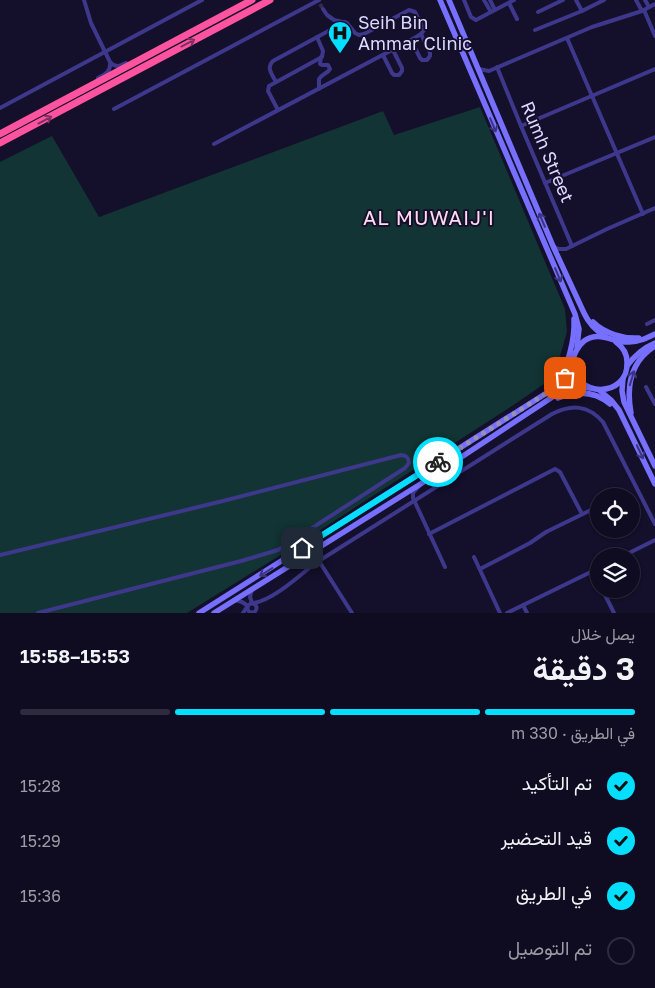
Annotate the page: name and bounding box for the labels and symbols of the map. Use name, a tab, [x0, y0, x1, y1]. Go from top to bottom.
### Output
place label: Seih Bin Ammar Clinic	[358, 11, 472, 54]
hospital icon: Seih Bin Ammar Clinic	[327, 20, 353, 54]
one-way arrow	[181, 38, 196, 48]
street label: Rumh Street	[517, 98, 579, 205]
one-way arrow	[37, 115, 52, 124]
one-way arrow	[489, 117, 499, 132]
district label: AL MUWAIJ'I	[363, 205, 495, 229]
one-way arrow	[537, 213, 547, 228]
one-way arrow	[554, 267, 563, 282]
pin	[544, 357, 586, 399]
one-way arrow	[628, 370, 638, 386]
courier	[413, 437, 463, 487]
one-way arrow	[636, 444, 645, 459]
pin	[281, 527, 323, 569]
one-way arrow	[259, 567, 273, 577]

